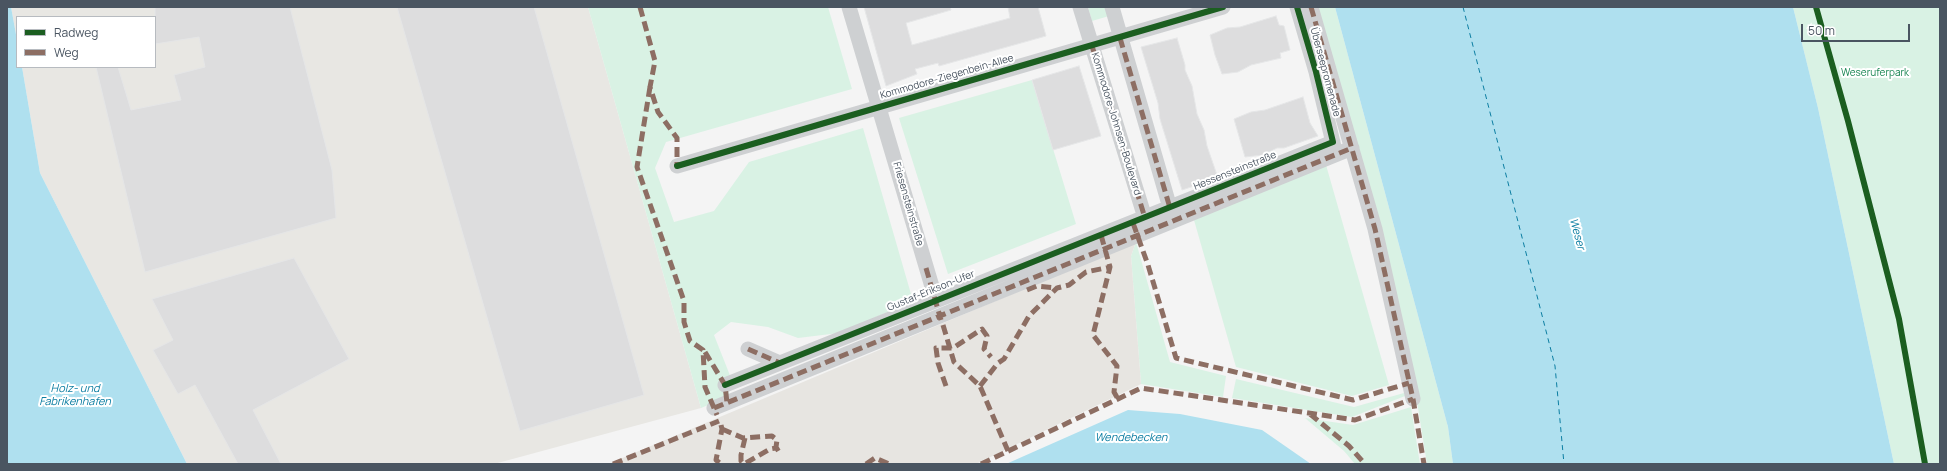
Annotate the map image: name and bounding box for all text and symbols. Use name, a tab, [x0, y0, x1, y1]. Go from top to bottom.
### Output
legend	[16, 16, 156, 68]
scale bar	[1803, 16, 1912, 42]
text: 50 m	[1808, 22, 1835, 39]
text: Radweg	[54, 24, 98, 41]
street label: Überseepromenade	[1307, 26, 1343, 118]
text: Weg	[54, 44, 79, 61]
street label: Kommodore-Johnsen-Boulevard	[1089, 51, 1143, 197]
street label: Kommodore-Ziegenbein-Allee	[879, 52, 1015, 102]
park label: Weseruferpark	[1841, 67, 1909, 79]
street label: Hessensteinstraße	[1192, 149, 1278, 193]
street label: Friesensteinstraße	[890, 161, 926, 247]
water label: Weser	[1566, 217, 1588, 251]
street label: Gustaf-Erikson-Ufer	[886, 268, 976, 314]
water label: Holz- und Fabrikenhafen	[39, 382, 111, 408]
water label: Wendebecken	[1095, 431, 1167, 445]

